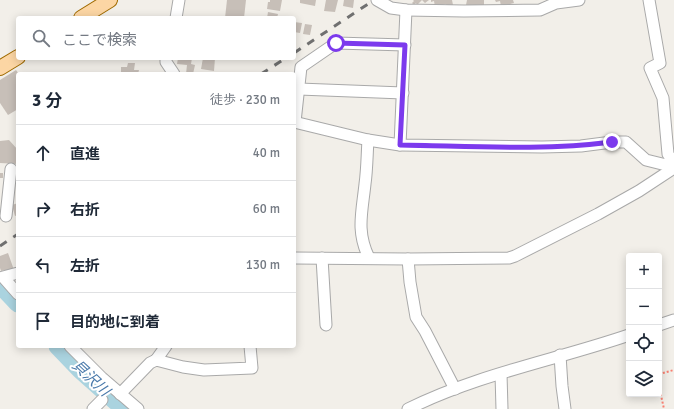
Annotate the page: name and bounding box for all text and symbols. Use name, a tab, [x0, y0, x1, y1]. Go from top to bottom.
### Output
search box	[16, 16, 296, 60]
icon: search	[30, 27, 52, 49]
text: ここで検索	[62, 31, 137, 49]
route start	[327, 34, 345, 52]
text: 3 分	[32, 90, 62, 111]
text: 徒歩 · 230 m	[210, 92, 280, 108]
route end	[603, 133, 621, 151]
icon: ahead	[32, 142, 54, 164]
text: 直進	[70, 145, 100, 163]
text: 40 m	[253, 145, 280, 161]
icon: right	[32, 198, 54, 220]
text: 右折	[70, 201, 100, 219]
text: 60 m	[253, 201, 280, 217]
map controls	[626, 253, 662, 397]
button: +	[626, 253, 662, 289]
icon: left	[32, 254, 54, 276]
text: 左折	[70, 257, 100, 275]
text: 130 m	[246, 257, 280, 273]
button: −	[626, 289, 662, 325]
icon: arrive	[32, 310, 54, 332]
text: 目的地に到着	[70, 313, 160, 331]
button: locate	[626, 325, 662, 361]
water label: 貝沢川	[68, 356, 115, 401]
button: layers	[626, 361, 662, 397]

